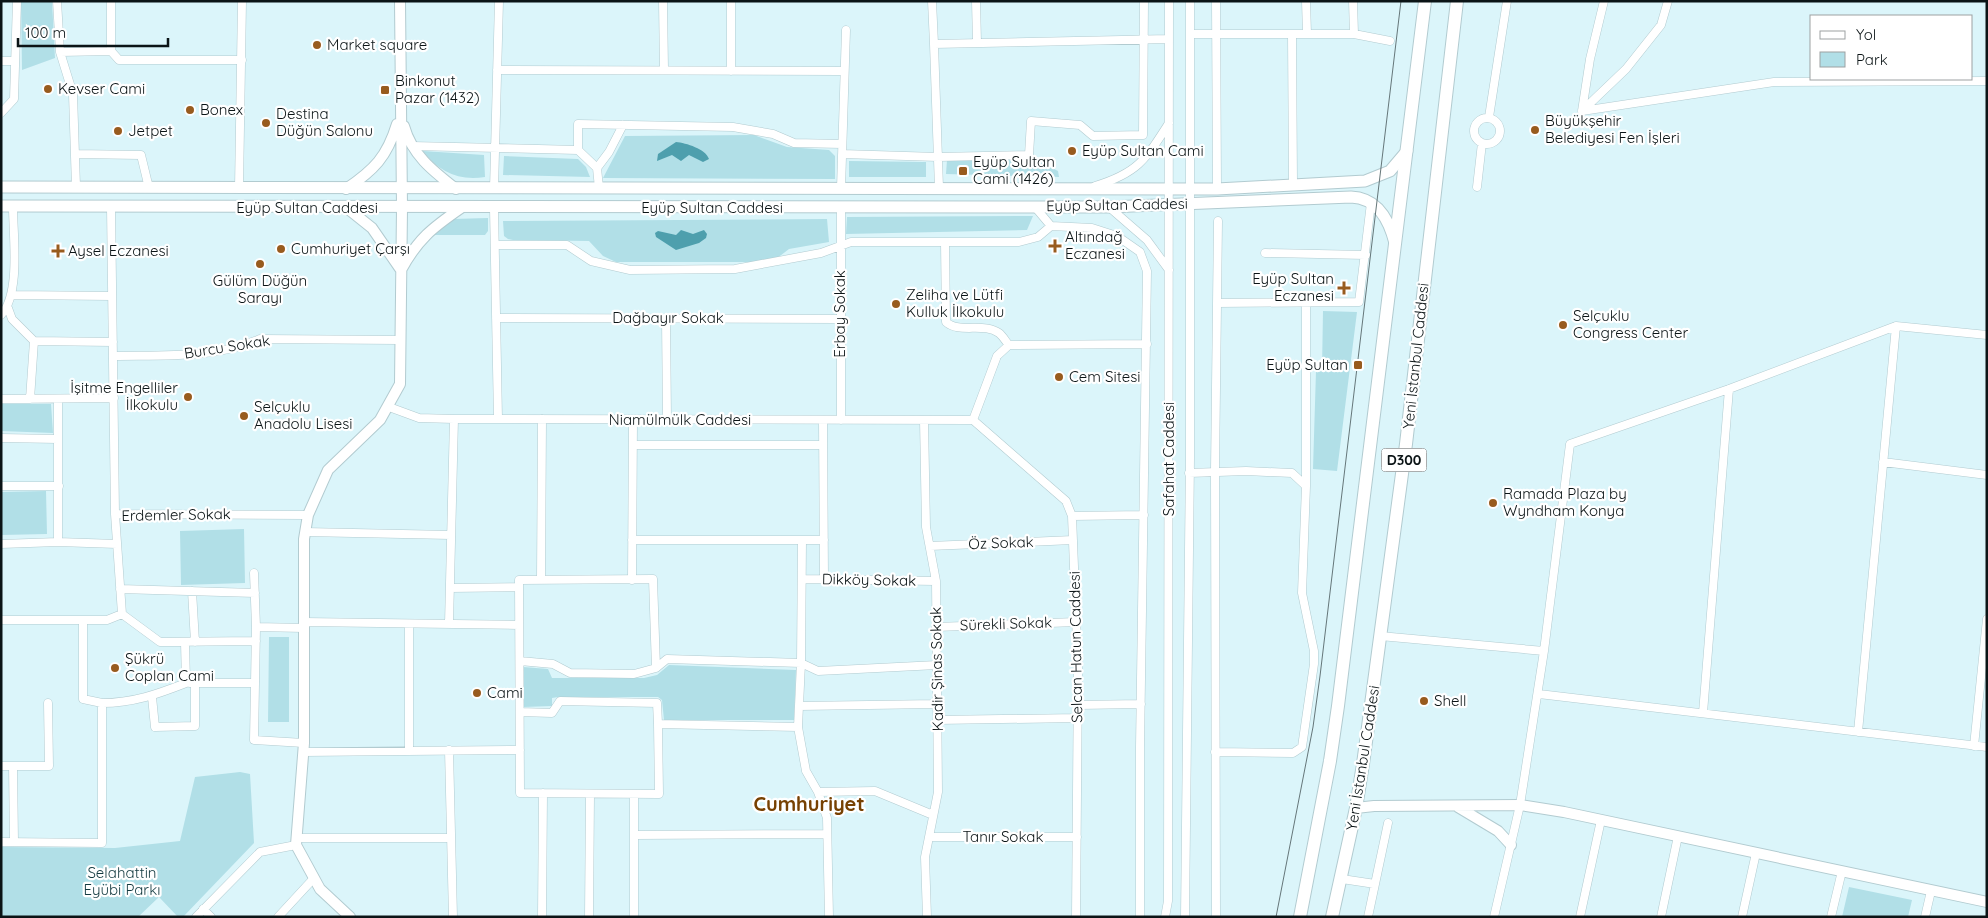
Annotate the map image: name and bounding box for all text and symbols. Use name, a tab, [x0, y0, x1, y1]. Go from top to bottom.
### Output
scale bar	[18, 15, 168, 47]
legend	[1810, 15, 1973, 80]
text: 100 m	[25, 23, 66, 42]
text: Yol	[1856, 25, 1876, 44]
place label: Market square	[327, 35, 427, 54]
marker: Market square	[311, 39, 323, 51]
text: Park	[1856, 50, 1888, 69]
place label: Binkonut Pazar (1432)	[395, 71, 480, 107]
place label: Kevser Cami	[58, 79, 145, 98]
marker: Kevser Cami	[42, 83, 54, 95]
marker: Binkonut Pazar (1432)	[379, 84, 391, 96]
place label: Bonex	[200, 100, 243, 119]
marker: Bonex	[184, 104, 196, 116]
place label: Destina Düğün Salonu	[276, 104, 373, 140]
place label: Büyükşehir Belediyesi Fen İşleri	[1545, 111, 1680, 147]
marker: Destina Düğün Salonu	[260, 117, 272, 129]
place label: Jetpet	[128, 121, 173, 140]
marker: Büyükşehir Belediyesi Fen İşleri	[1529, 124, 1541, 136]
marker: Jetpet	[112, 125, 124, 137]
place label: Eyüp Sultan Cami	[1082, 141, 1204, 160]
marker: Eyüp Sultan Cami	[1066, 145, 1078, 157]
place label: Eyüp Sultan Cami (1426)	[973, 152, 1055, 188]
marker: Eyüp Sultan Cami (1426)	[957, 165, 969, 177]
street label: Eyüp Sultan Caddesi	[1046, 194, 1188, 215]
street label: Eyüp Sultan Caddesi	[236, 198, 378, 217]
street label: Eyüp Sultan Caddesi	[641, 198, 783, 217]
place label: Altındağ Eczanesi	[1065, 227, 1125, 263]
place label: Cumhuriyet Çarşı	[291, 239, 410, 258]
marker: Altındağ Eczanesi	[1049, 240, 1061, 252]
place label: Aysel Eczanesi	[68, 241, 169, 260]
marker: Cumhuriyet Çarşı	[275, 243, 287, 255]
marker: Aysel Eczanesi	[52, 245, 64, 257]
marker: Gülüm Düğün Sarayı	[254, 258, 266, 270]
place label: Eyüp Sultan Eczanesi	[1252, 269, 1334, 305]
street label: Erbay Sokak	[830, 270, 849, 358]
place label: Gülüm Düğün Sarayı	[213, 271, 307, 307]
marker: Eyüp Sultan Eczanesi	[1338, 282, 1350, 294]
street label: Yeni İstanbul Caddesi	[1398, 282, 1433, 430]
place label: Zeliha ve Lütfi Kulluk İlkokulu	[906, 285, 1004, 321]
marker: Zeliha ve Lütfi Kulluk İlkokulu	[890, 298, 902, 310]
place label: Selçuklu Congress Center	[1573, 306, 1688, 342]
street label: Dağbayır Sokak	[612, 308, 724, 327]
marker: Selçuklu Congress Center	[1557, 319, 1569, 331]
street label: Burcu Sokak	[183, 330, 271, 363]
place label: Eyüp Sultan	[1266, 355, 1348, 374]
marker: Eyüp Sultan	[1352, 359, 1364, 371]
place label: Cem Sitesi	[1069, 367, 1140, 386]
marker: Cem Sitesi	[1053, 371, 1065, 383]
place label: İşitme Engelliler İlkokulu	[70, 378, 178, 414]
marker: İşitme Engelliler İlkokulu	[182, 391, 194, 403]
place label: Selçuklu Anadolu Lisesi	[254, 397, 353, 433]
street label: Safahat Caddesi	[1159, 402, 1178, 516]
marker: Selçuklu Anadolu Lisesi	[238, 410, 250, 422]
street label: Niamülmülk Caddesi	[609, 410, 751, 429]
road number: D300	[1382, 448, 1426, 472]
place label: Ramada Plaza by Wyndham Konya	[1503, 484, 1627, 520]
marker: Ramada Plaza by Wyndham Konya	[1487, 497, 1499, 509]
street label: Erdemler Sokak	[121, 504, 231, 525]
street label: Öz Sokak	[968, 532, 1034, 553]
street label: Dikköy Sokak	[822, 569, 916, 590]
street label: Selcan Hatun Caddesi	[1065, 571, 1086, 723]
street label: Kadir Şinas Sokak	[926, 607, 947, 731]
street label: Sürekli Sokak	[960, 612, 1052, 635]
place label: Şükrü Coplan Cami	[125, 649, 214, 685]
marker: Şükrü Coplan Cami	[109, 662, 121, 674]
place label: Cami	[487, 683, 523, 702]
street label: Yeni İstanbul Caddesi	[1342, 684, 1383, 832]
marker: Cami	[471, 687, 483, 699]
place label: Shell	[1434, 691, 1466, 710]
marker: Shell	[1418, 695, 1430, 707]
district label: Cumhuriyet	[753, 791, 865, 816]
street label: Tanır Sokak	[963, 827, 1043, 846]
park label: Selahattin Eyübi Parkı	[84, 863, 160, 899]

